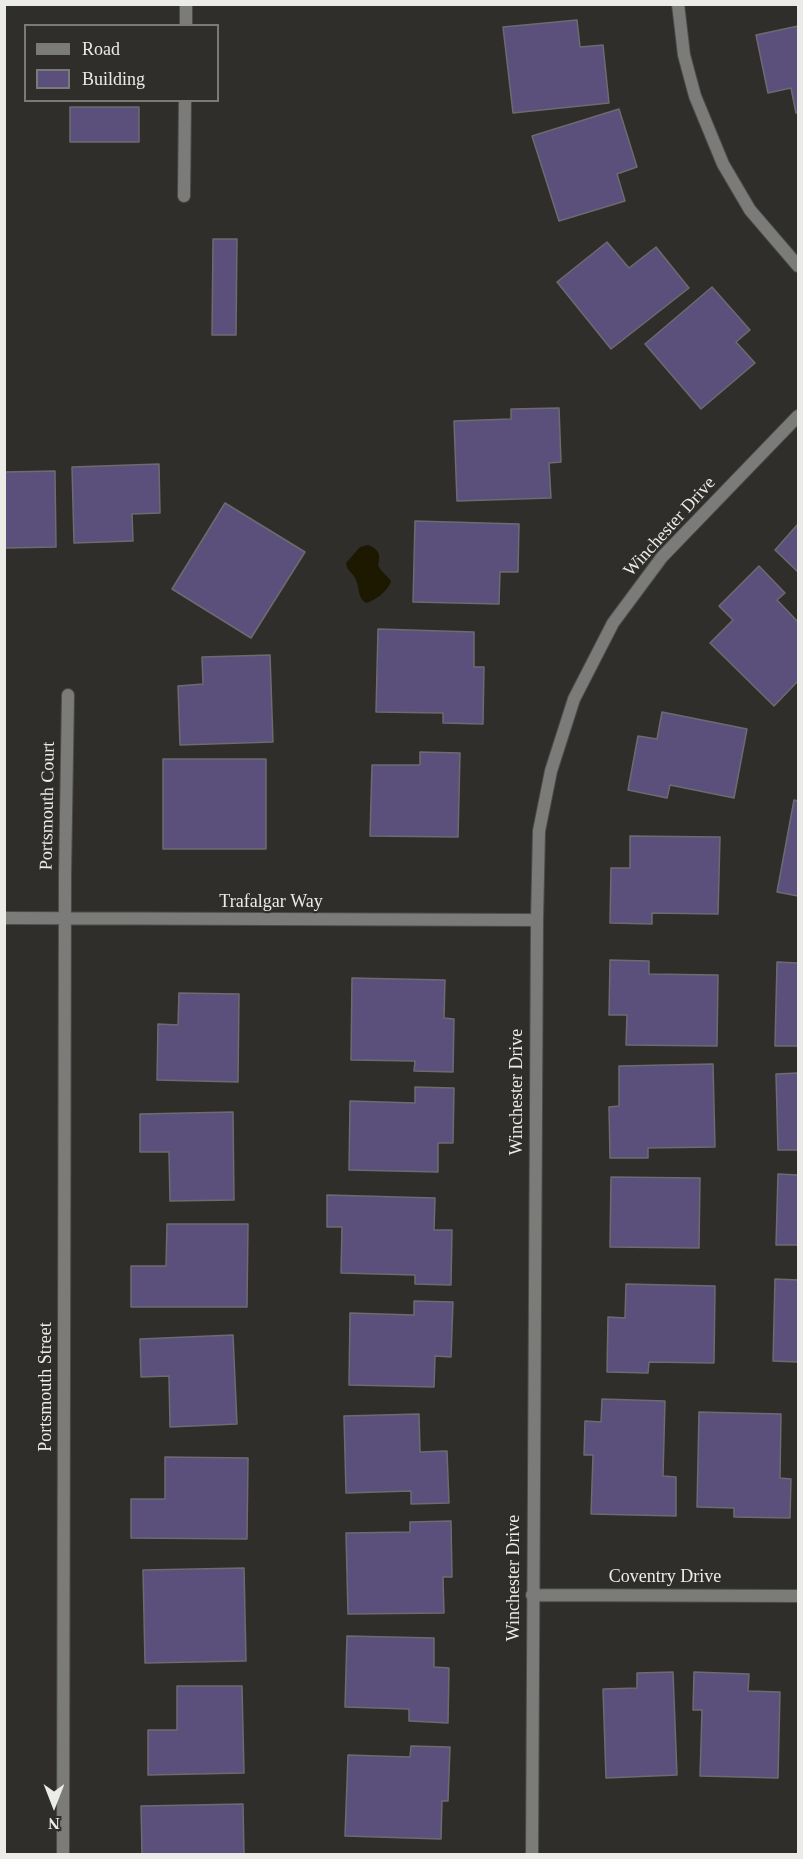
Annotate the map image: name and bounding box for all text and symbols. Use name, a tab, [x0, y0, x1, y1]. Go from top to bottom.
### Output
legend	[24, 24, 219, 102]
text: Road	[82, 39, 120, 59]
text: Building	[82, 69, 145, 89]
street label: Winchester Drive	[620, 473, 720, 581]
street label: Portsmouth Court	[36, 742, 60, 870]
street label: Trafalgar Way	[219, 891, 323, 913]
street label: Winchester Drive	[506, 1029, 528, 1155]
street label: Portsmouth Street	[35, 1322, 57, 1452]
street label: Winchester Drive	[503, 1515, 525, 1641]
street label: Coventry Drive	[609, 1566, 721, 1588]
north arrow	[24, 1775, 84, 1835]
text: N	[48, 1815, 60, 1832]

